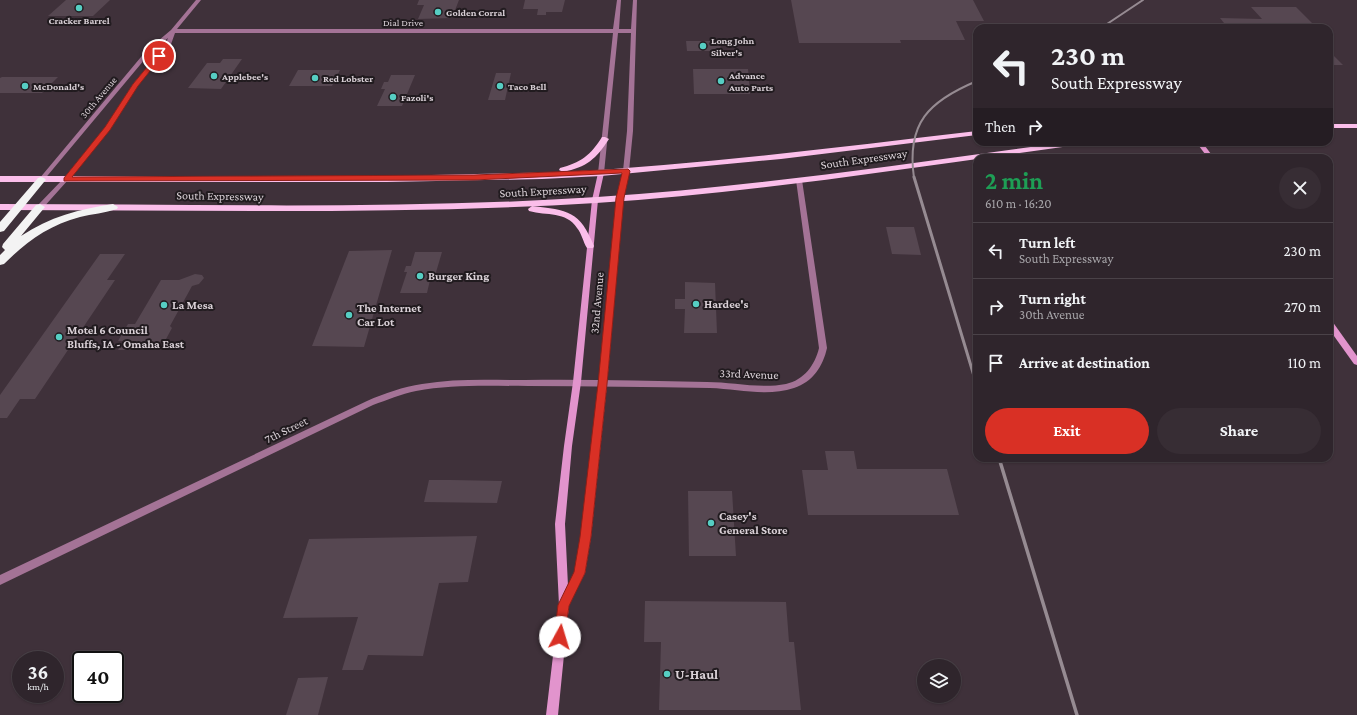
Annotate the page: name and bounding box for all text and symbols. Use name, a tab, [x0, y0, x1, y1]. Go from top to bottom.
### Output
marker: Cracker Barrel	[74, 3, 84, 13]
marker: Golden Corral	[433, 7, 443, 17]
place label: Golden Corral	[446, 7, 505, 18]
place label: Cracker Barrel	[48, 15, 110, 26]
street label: Dial Drive	[383, 17, 424, 28]
place label: Long John Silver's	[711, 35, 755, 58]
pin	[142, 39, 176, 73]
icon: left	[985, 40, 1037, 92]
text: 230 m	[1051, 40, 1125, 71]
marker: Long John Silver's	[698, 41, 708, 51]
icon: arrive	[148, 45, 170, 67]
place label: Advance Auto Parts	[728, 70, 773, 93]
marker: Applebee's	[209, 71, 219, 81]
place label: Applebee's	[221, 71, 268, 82]
marker: Red Lobster	[310, 73, 320, 83]
place label: Red Lobster	[323, 73, 373, 84]
text: South Expressway	[1051, 73, 1182, 93]
street label: 30th Avenue	[78, 74, 119, 120]
marker: Advance Auto Parts	[716, 76, 726, 86]
marker: McDonald's	[20, 81, 30, 91]
place label: McDonald's	[33, 81, 84, 92]
marker: Taco Bell	[495, 81, 505, 91]
place label: Taco Bell	[508, 81, 547, 92]
marker: Fazoli's	[388, 92, 398, 102]
place label: Fazoli's	[401, 92, 433, 103]
icon: right	[1024, 116, 1046, 138]
text: Then	[985, 119, 1016, 135]
street label: South Expressway	[820, 146, 909, 172]
text: 2 min	[985, 167, 1043, 194]
button: close	[1279, 167, 1321, 209]
street label: South Expressway	[499, 182, 587, 200]
street label: South Expressway	[176, 188, 264, 204]
text: 610 m · 16:20	[985, 196, 1052, 211]
text: Turn left	[1019, 235, 1075, 251]
icon: left	[985, 240, 1007, 262]
text: 230 m	[1283, 243, 1321, 259]
text: South Expressway	[1019, 251, 1114, 266]
place label: Burger King	[428, 269, 489, 283]
marker: Burger King	[415, 271, 425, 281]
street label: 32nd Avenue	[587, 272, 607, 334]
text: Turn right	[1019, 291, 1086, 307]
icon: right	[985, 296, 1007, 318]
place label: Hardee's	[704, 297, 749, 311]
place label: La Mesa	[172, 298, 214, 312]
marker: Hardee's	[691, 299, 701, 309]
text: 270 m	[1284, 299, 1321, 315]
marker: La Mesa	[159, 300, 169, 310]
place label: The Internet Car Lot	[357, 301, 422, 329]
text: 30th Avenue	[1019, 307, 1085, 322]
marker: The Internet Car Lot	[344, 310, 354, 320]
place label: Motel 6 Council Bluffs, IA - Omaha East	[67, 323, 185, 351]
marker: Motel 6 Council Bluffs, IA - Omaha East	[54, 332, 64, 342]
icon: arrive	[985, 352, 1007, 374]
text: Arrive at destination	[1019, 355, 1150, 371]
text: 110 m	[1288, 355, 1321, 371]
street label: 33rd Avenue	[719, 366, 779, 382]
button: Exit	[985, 408, 1149, 454]
button: Share	[1157, 408, 1321, 454]
street label: 7th Street	[262, 413, 311, 446]
place label: Casey's General Store	[719, 509, 788, 537]
marker: Casey's General Store	[706, 518, 716, 528]
position arrow	[539, 616, 581, 658]
speed limit sign: 40	[72, 651, 124, 703]
map controls	[917, 659, 961, 703]
button: layers	[917, 659, 961, 703]
text: 36	[28, 661, 48, 683]
place label: U-Haul	[675, 666, 718, 682]
marker: U-Haul	[662, 669, 672, 679]
text: km/h	[27, 681, 49, 692]

